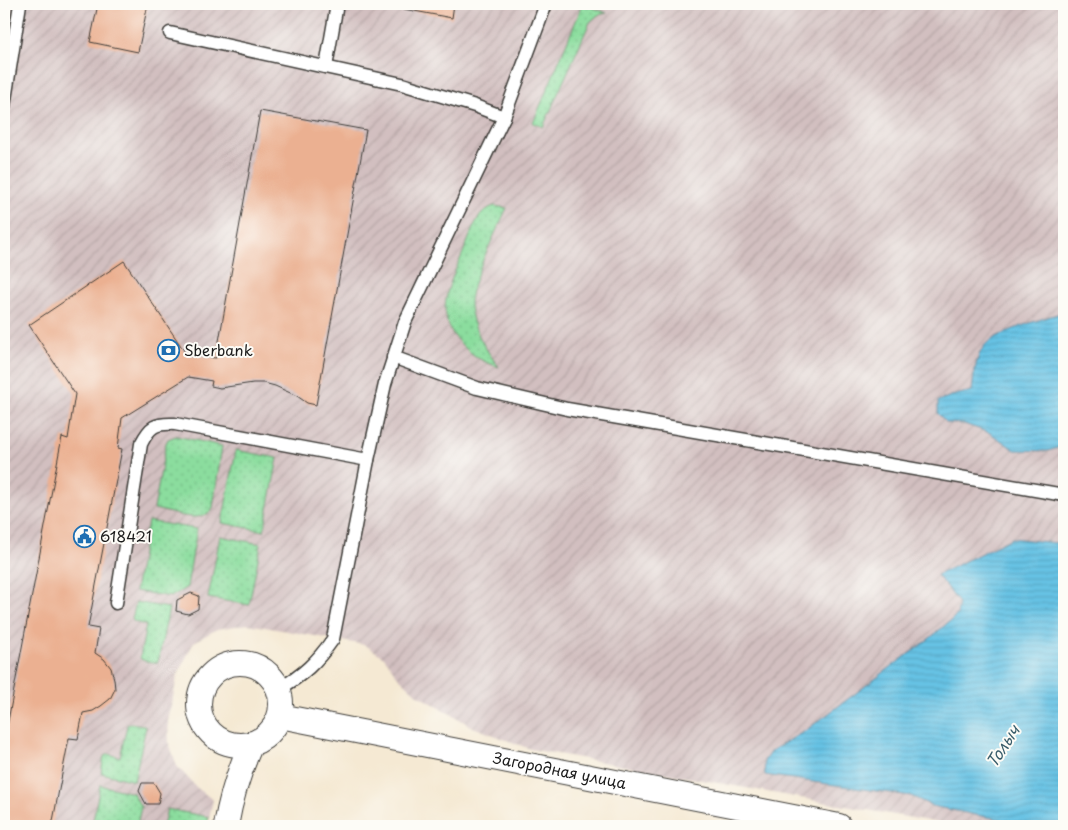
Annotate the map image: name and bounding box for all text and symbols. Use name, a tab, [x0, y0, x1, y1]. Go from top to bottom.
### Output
place label: Sberbank	[184, 338, 253, 361]
bank icon: Sberbank	[156, 339, 180, 363]
place label: 618421	[100, 524, 152, 547]
public building icon: 618421	[72, 525, 96, 549]
water label: Толыч	[980, 719, 1025, 771]
street label: Загородная улица	[491, 745, 629, 794]

